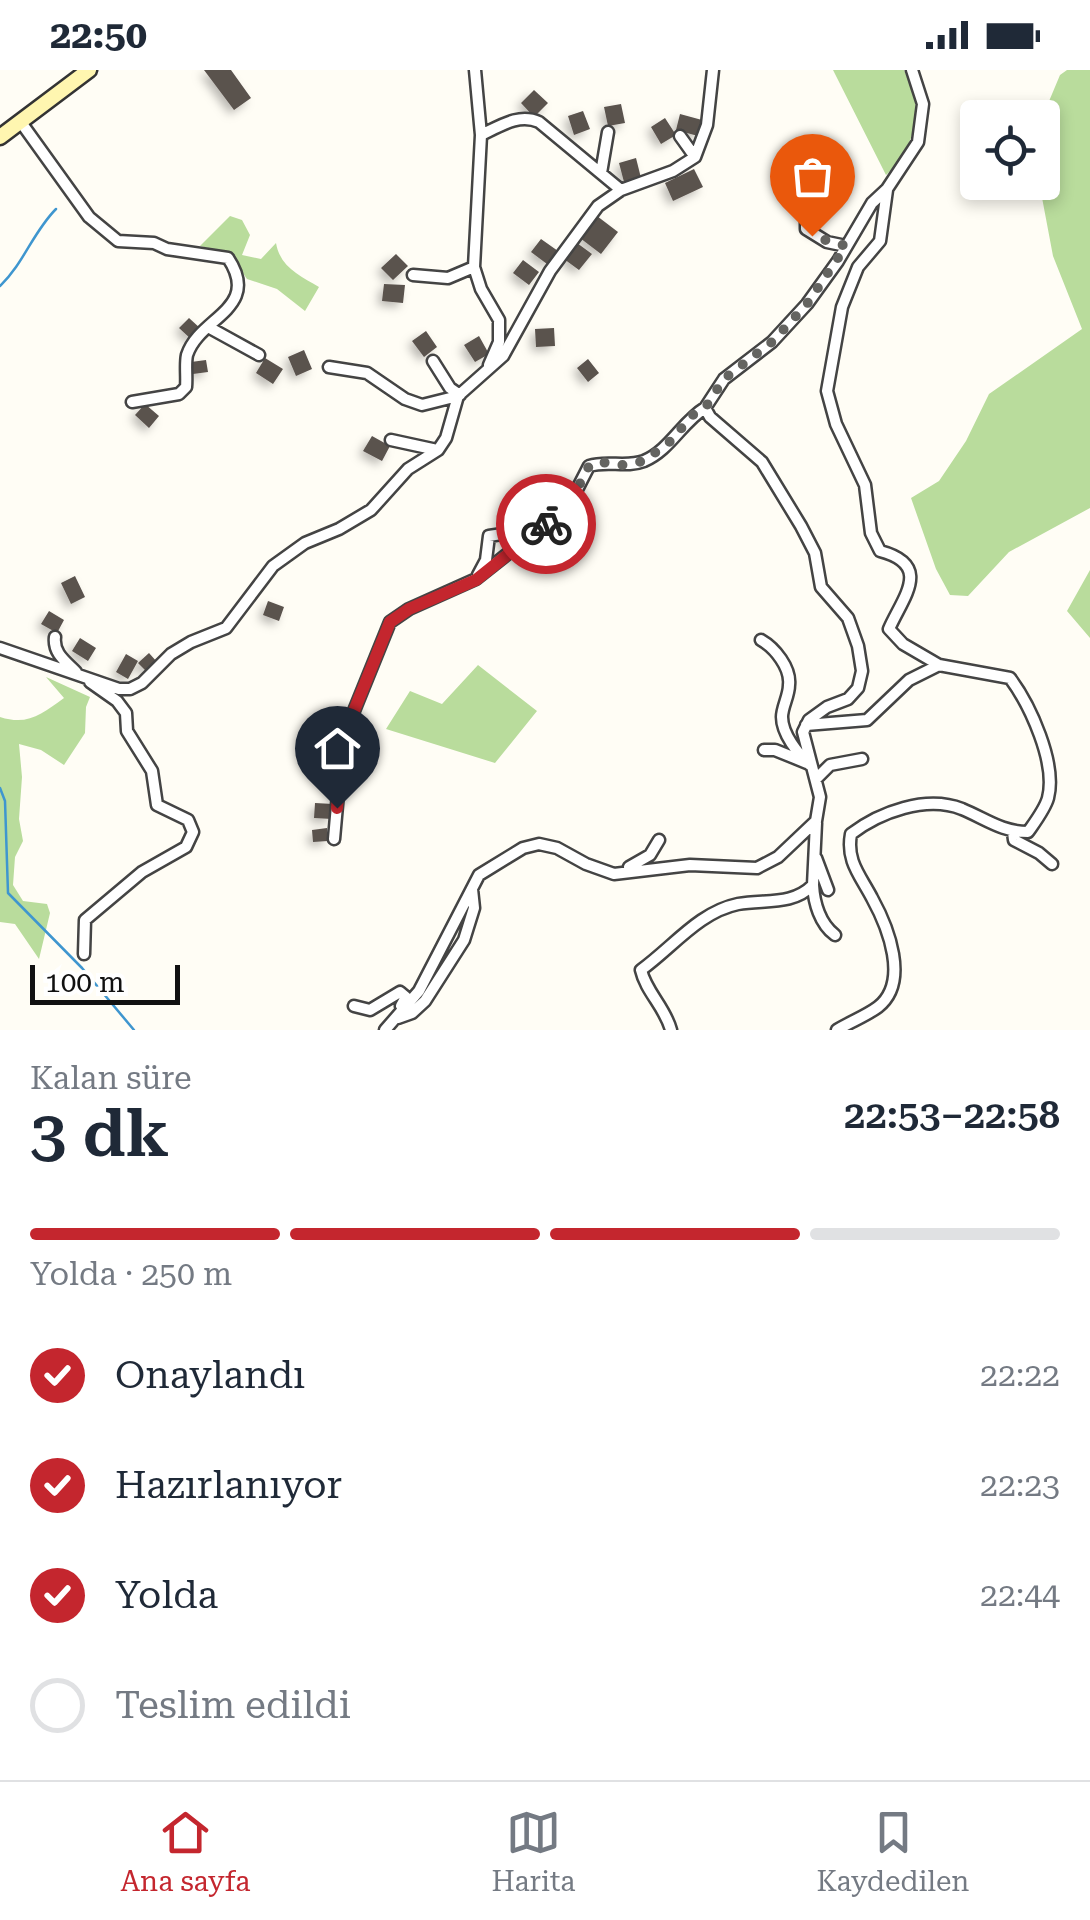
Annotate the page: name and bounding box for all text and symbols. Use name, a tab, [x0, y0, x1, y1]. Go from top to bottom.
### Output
text: 22:50	[50, 13, 147, 57]
map controls	[960, 100, 1060, 200]
button: locate	[960, 100, 1060, 200]
pin	[770, 134, 855, 237]
icon: bag	[785, 149, 840, 204]
courier	[496, 474, 596, 574]
icon: bike	[519, 497, 574, 552]
pin	[295, 706, 380, 809]
icon: home	[310, 721, 365, 776]
scale bar	[30, 960, 180, 1004]
text: 100 m	[45, 966, 125, 999]
text: Kalan süre	[30, 1059, 192, 1097]
text: 22:53–22:58	[844, 1093, 1060, 1137]
text: 3 dk	[30, 1096, 169, 1172]
text: Yolda · 250 m	[30, 1255, 232, 1293]
icon: check	[30, 1348, 85, 1403]
text: Onaylandı	[115, 1353, 305, 1397]
text: 22:22	[980, 1356, 1060, 1394]
icon: check	[30, 1458, 85, 1513]
text: Hazırlanıyor	[115, 1463, 342, 1507]
text: 22:23	[980, 1466, 1060, 1504]
icon: check	[30, 1568, 85, 1623]
text: Yolda	[115, 1573, 218, 1617]
text: 22:44	[980, 1576, 1060, 1614]
text: Teslim edildi	[115, 1683, 351, 1727]
tab: Ana sayfa	[121, 1805, 250, 1898]
tab: Harita	[491, 1805, 576, 1898]
tab: Kaydedilen	[817, 1805, 969, 1898]

